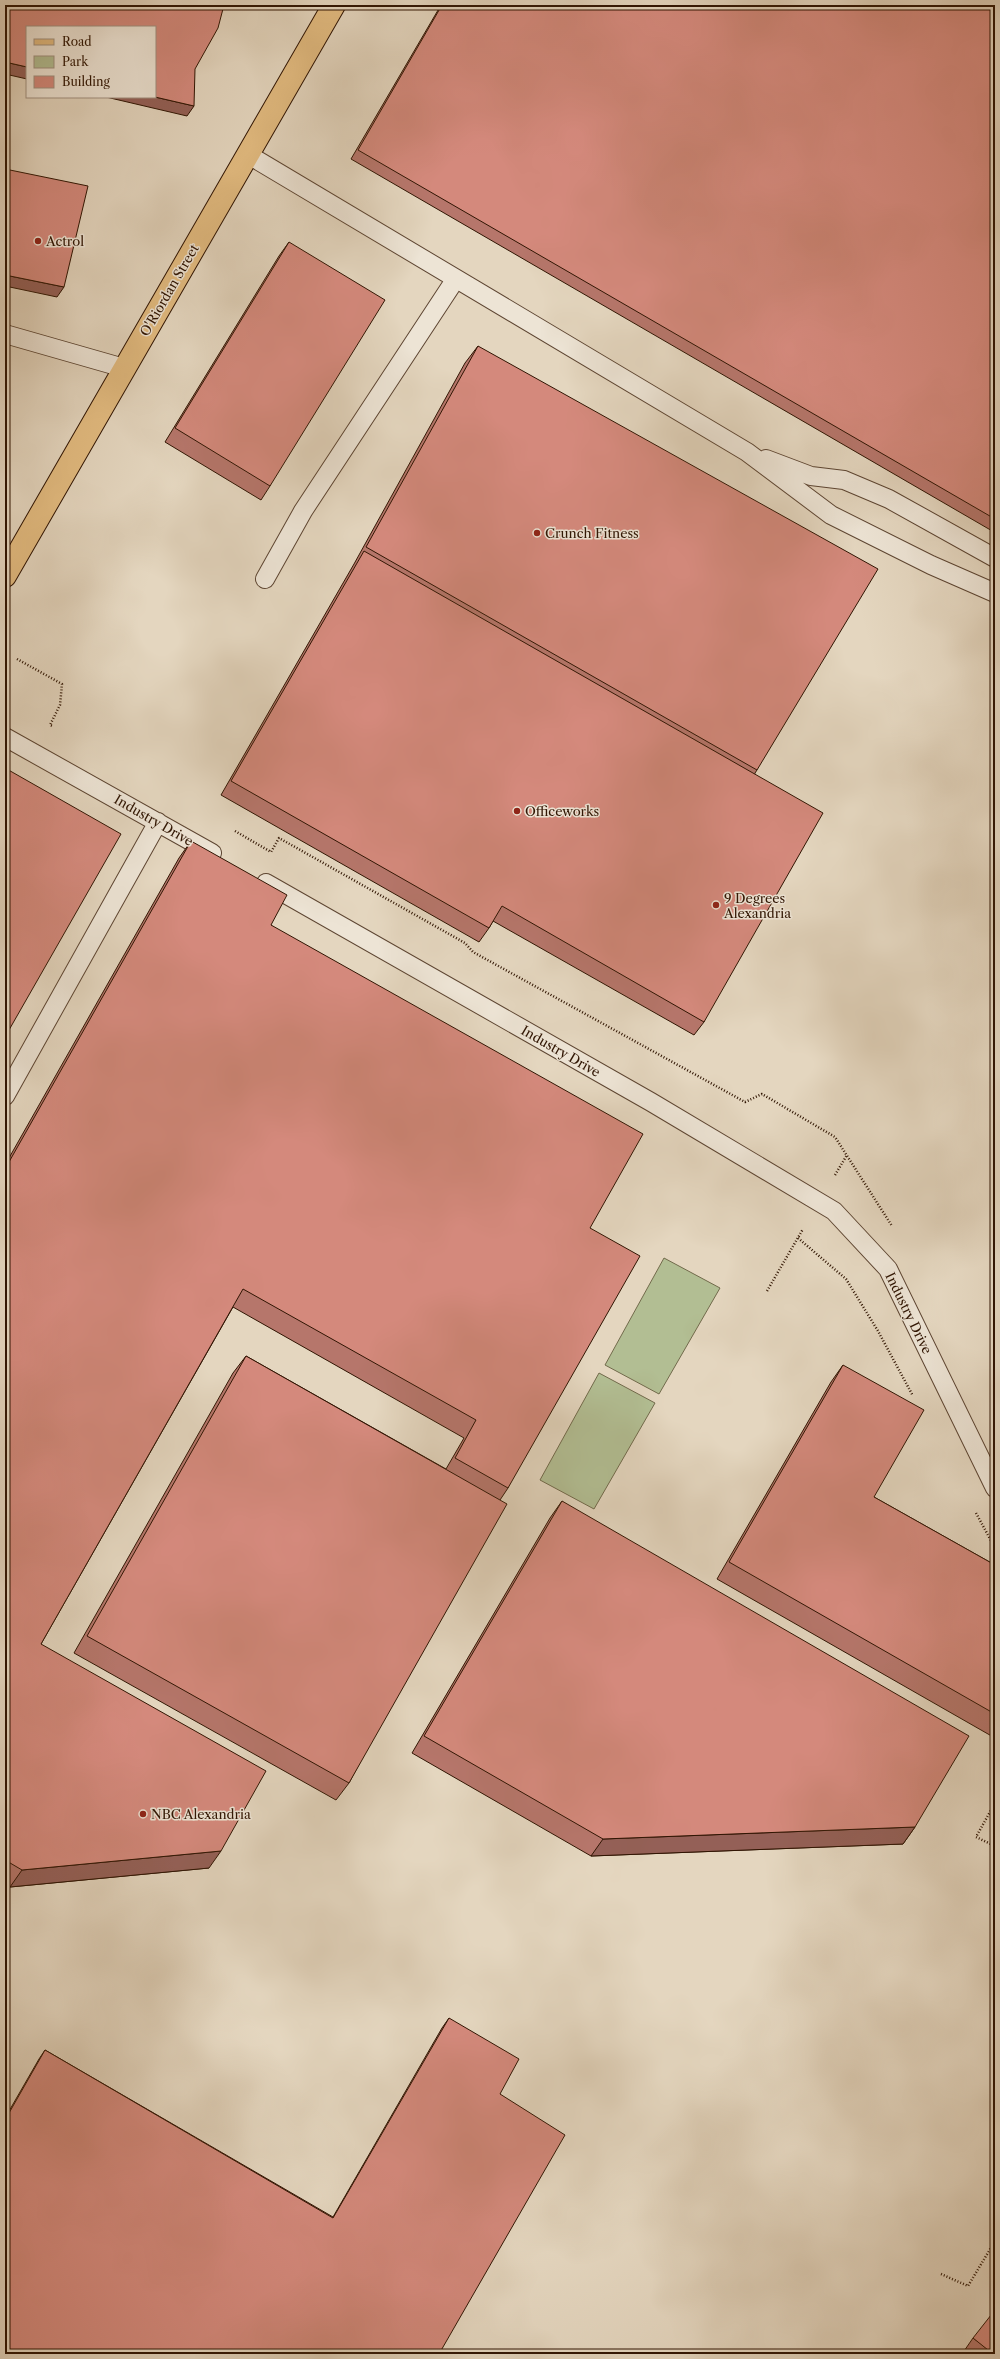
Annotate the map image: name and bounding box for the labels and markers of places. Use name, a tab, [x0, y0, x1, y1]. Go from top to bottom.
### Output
place label: Actrol	[45, 233, 84, 249]
marker: Actrol	[33, 236, 43, 246]
place label: Crunch Fitness	[545, 525, 639, 541]
marker: Crunch Fitness	[532, 528, 542, 538]
place label: Officeworks	[525, 803, 600, 819]
marker: Officeworks	[512, 806, 522, 816]
place label: 9 Degrees Alexandria	[723, 890, 791, 921]
marker: 9 Degrees Alexandria	[711, 900, 721, 910]
place label: NBC Alexandria	[151, 1806, 251, 1822]
marker: NBC Alexandria	[138, 1809, 148, 1819]

